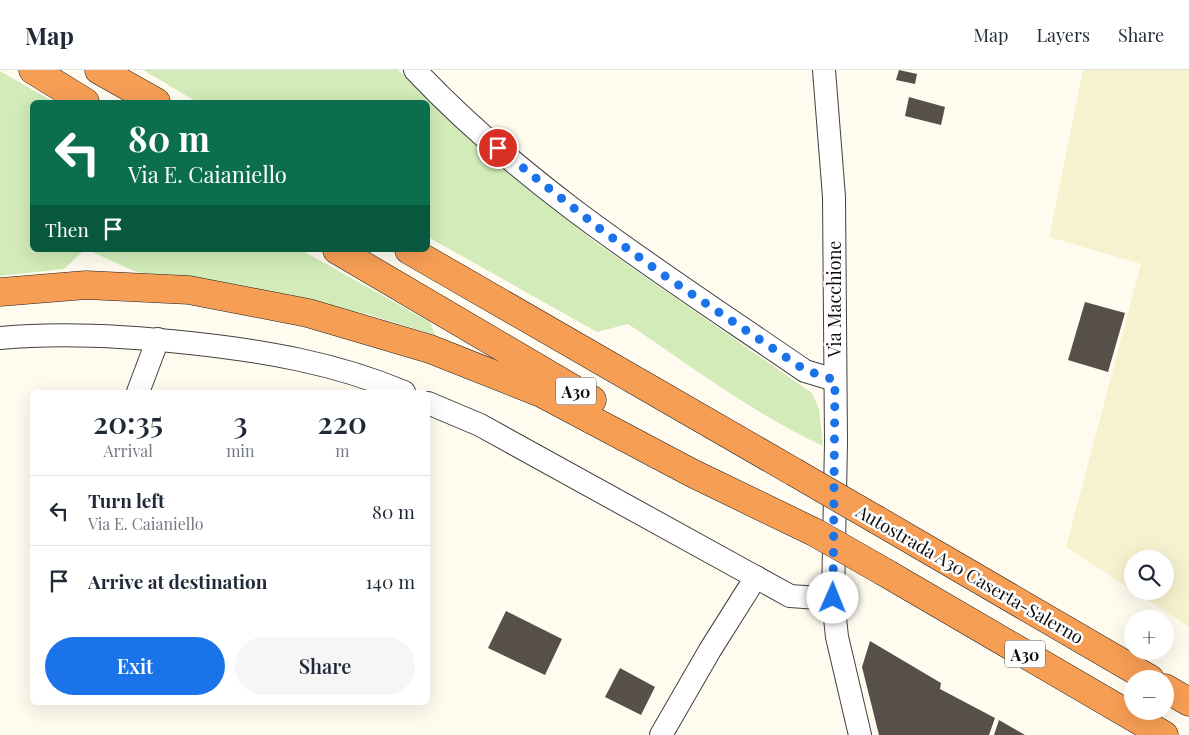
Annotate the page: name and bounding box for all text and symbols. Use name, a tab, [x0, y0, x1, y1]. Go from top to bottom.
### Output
text: Map	[25, 19, 74, 51]
text: Map	[973, 23, 1008, 47]
text: Layers	[1036, 23, 1090, 47]
text: Share	[1118, 23, 1164, 47]
text: 80 m	[128, 114, 210, 161]
icon: left	[45, 120, 110, 185]
pin	[477, 127, 519, 169]
icon: arrive	[484, 134, 512, 162]
text: Via E. Caianiello	[128, 159, 287, 189]
icon: arrive	[99, 215, 127, 243]
text: Then	[45, 216, 89, 242]
street label: Via Macchione	[822, 241, 846, 358]
road number: A30	[556, 378, 596, 404]
text: 20:35	[93, 402, 163, 442]
text: 3	[233, 402, 247, 442]
text: 220	[318, 402, 367, 442]
text: Arrival	[103, 440, 153, 461]
text: min	[226, 440, 255, 461]
text: m	[335, 440, 349, 461]
text: Turn left	[88, 487, 165, 513]
icon: left	[45, 497, 73, 525]
text: 80 m	[372, 498, 415, 524]
street label: Autostrada A30 Caserta-Salerno	[851, 498, 1088, 649]
text: Via E. Caianiello	[88, 513, 204, 534]
map controls	[1124, 550, 1174, 720]
button: search	[1124, 550, 1174, 600]
icon: arrive	[45, 567, 73, 595]
text: Arrive at destination	[88, 568, 268, 594]
text: 140 m	[366, 568, 415, 594]
position arrow	[806, 571, 858, 623]
button: +	[1124, 610, 1174, 660]
button: Exit	[45, 637, 225, 695]
button: Share	[235, 637, 415, 695]
road number: A30	[1005, 640, 1045, 668]
button: −	[1124, 670, 1174, 720]

